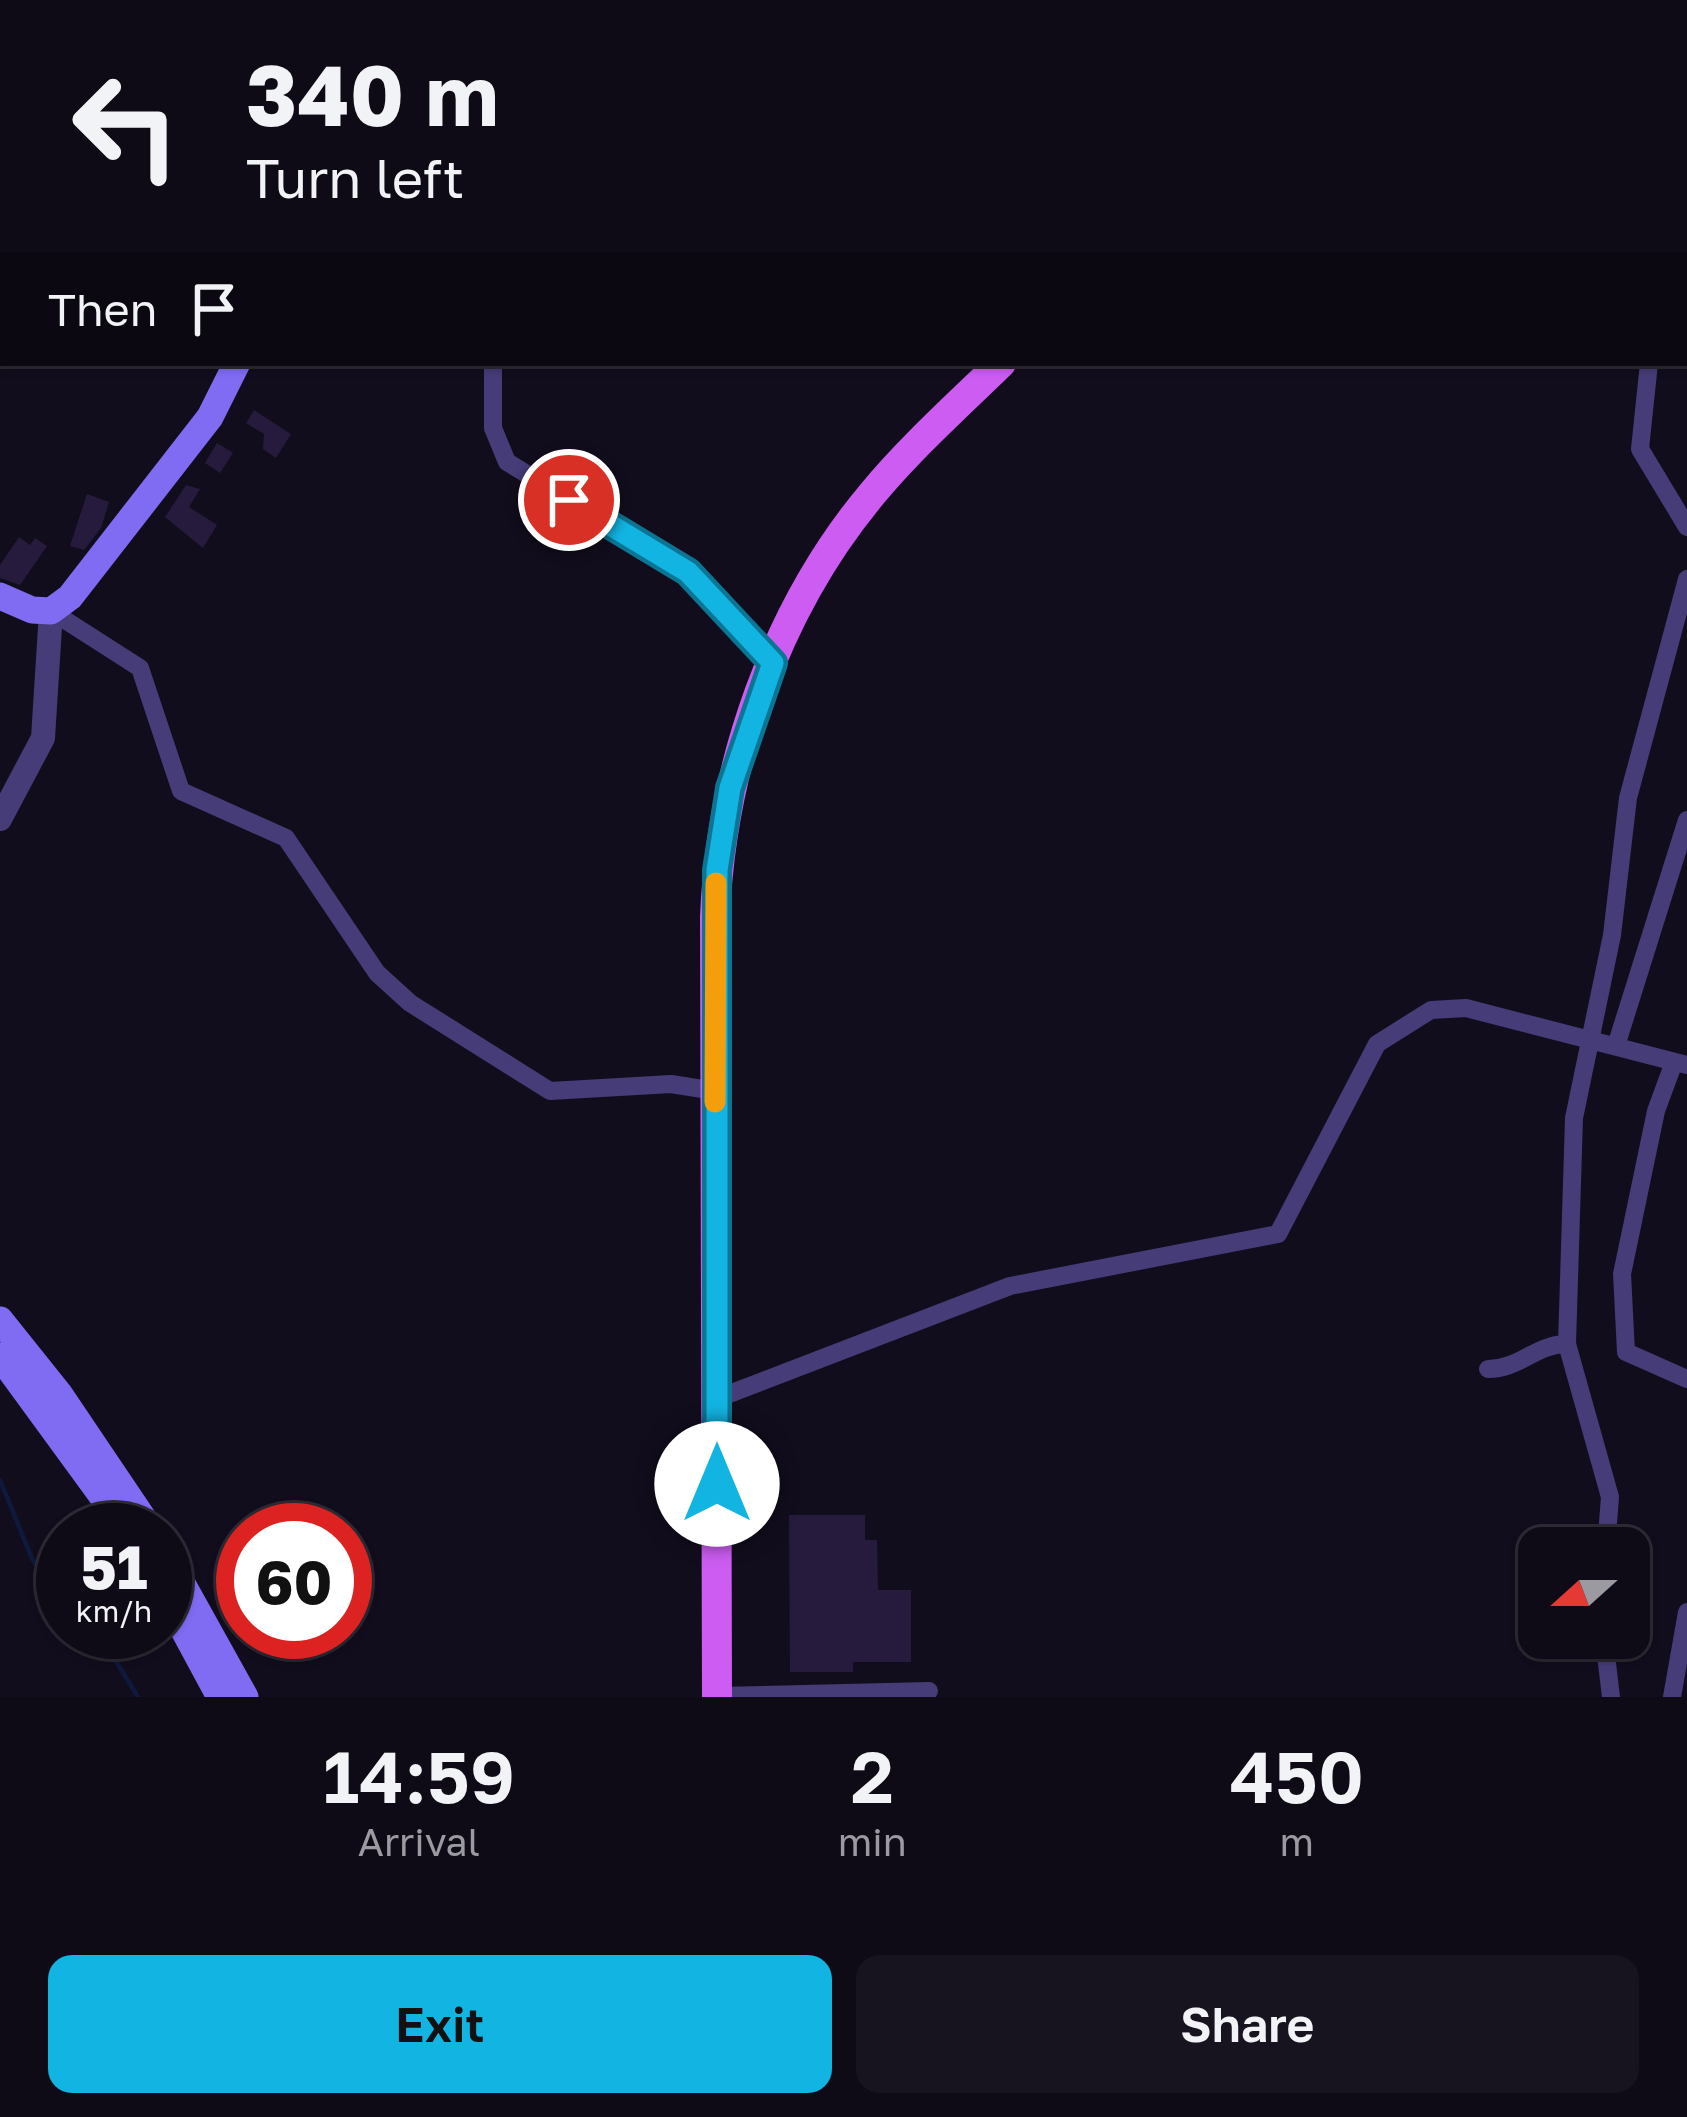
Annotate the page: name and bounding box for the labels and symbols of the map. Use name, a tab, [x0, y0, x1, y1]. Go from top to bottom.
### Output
pin	[518, 449, 620, 551]
position arrow	[654, 1421, 780, 1547]
speed limit sign: 60	[216, 1503, 372, 1659]
north arrow	[1518, 1527, 1650, 1659]

